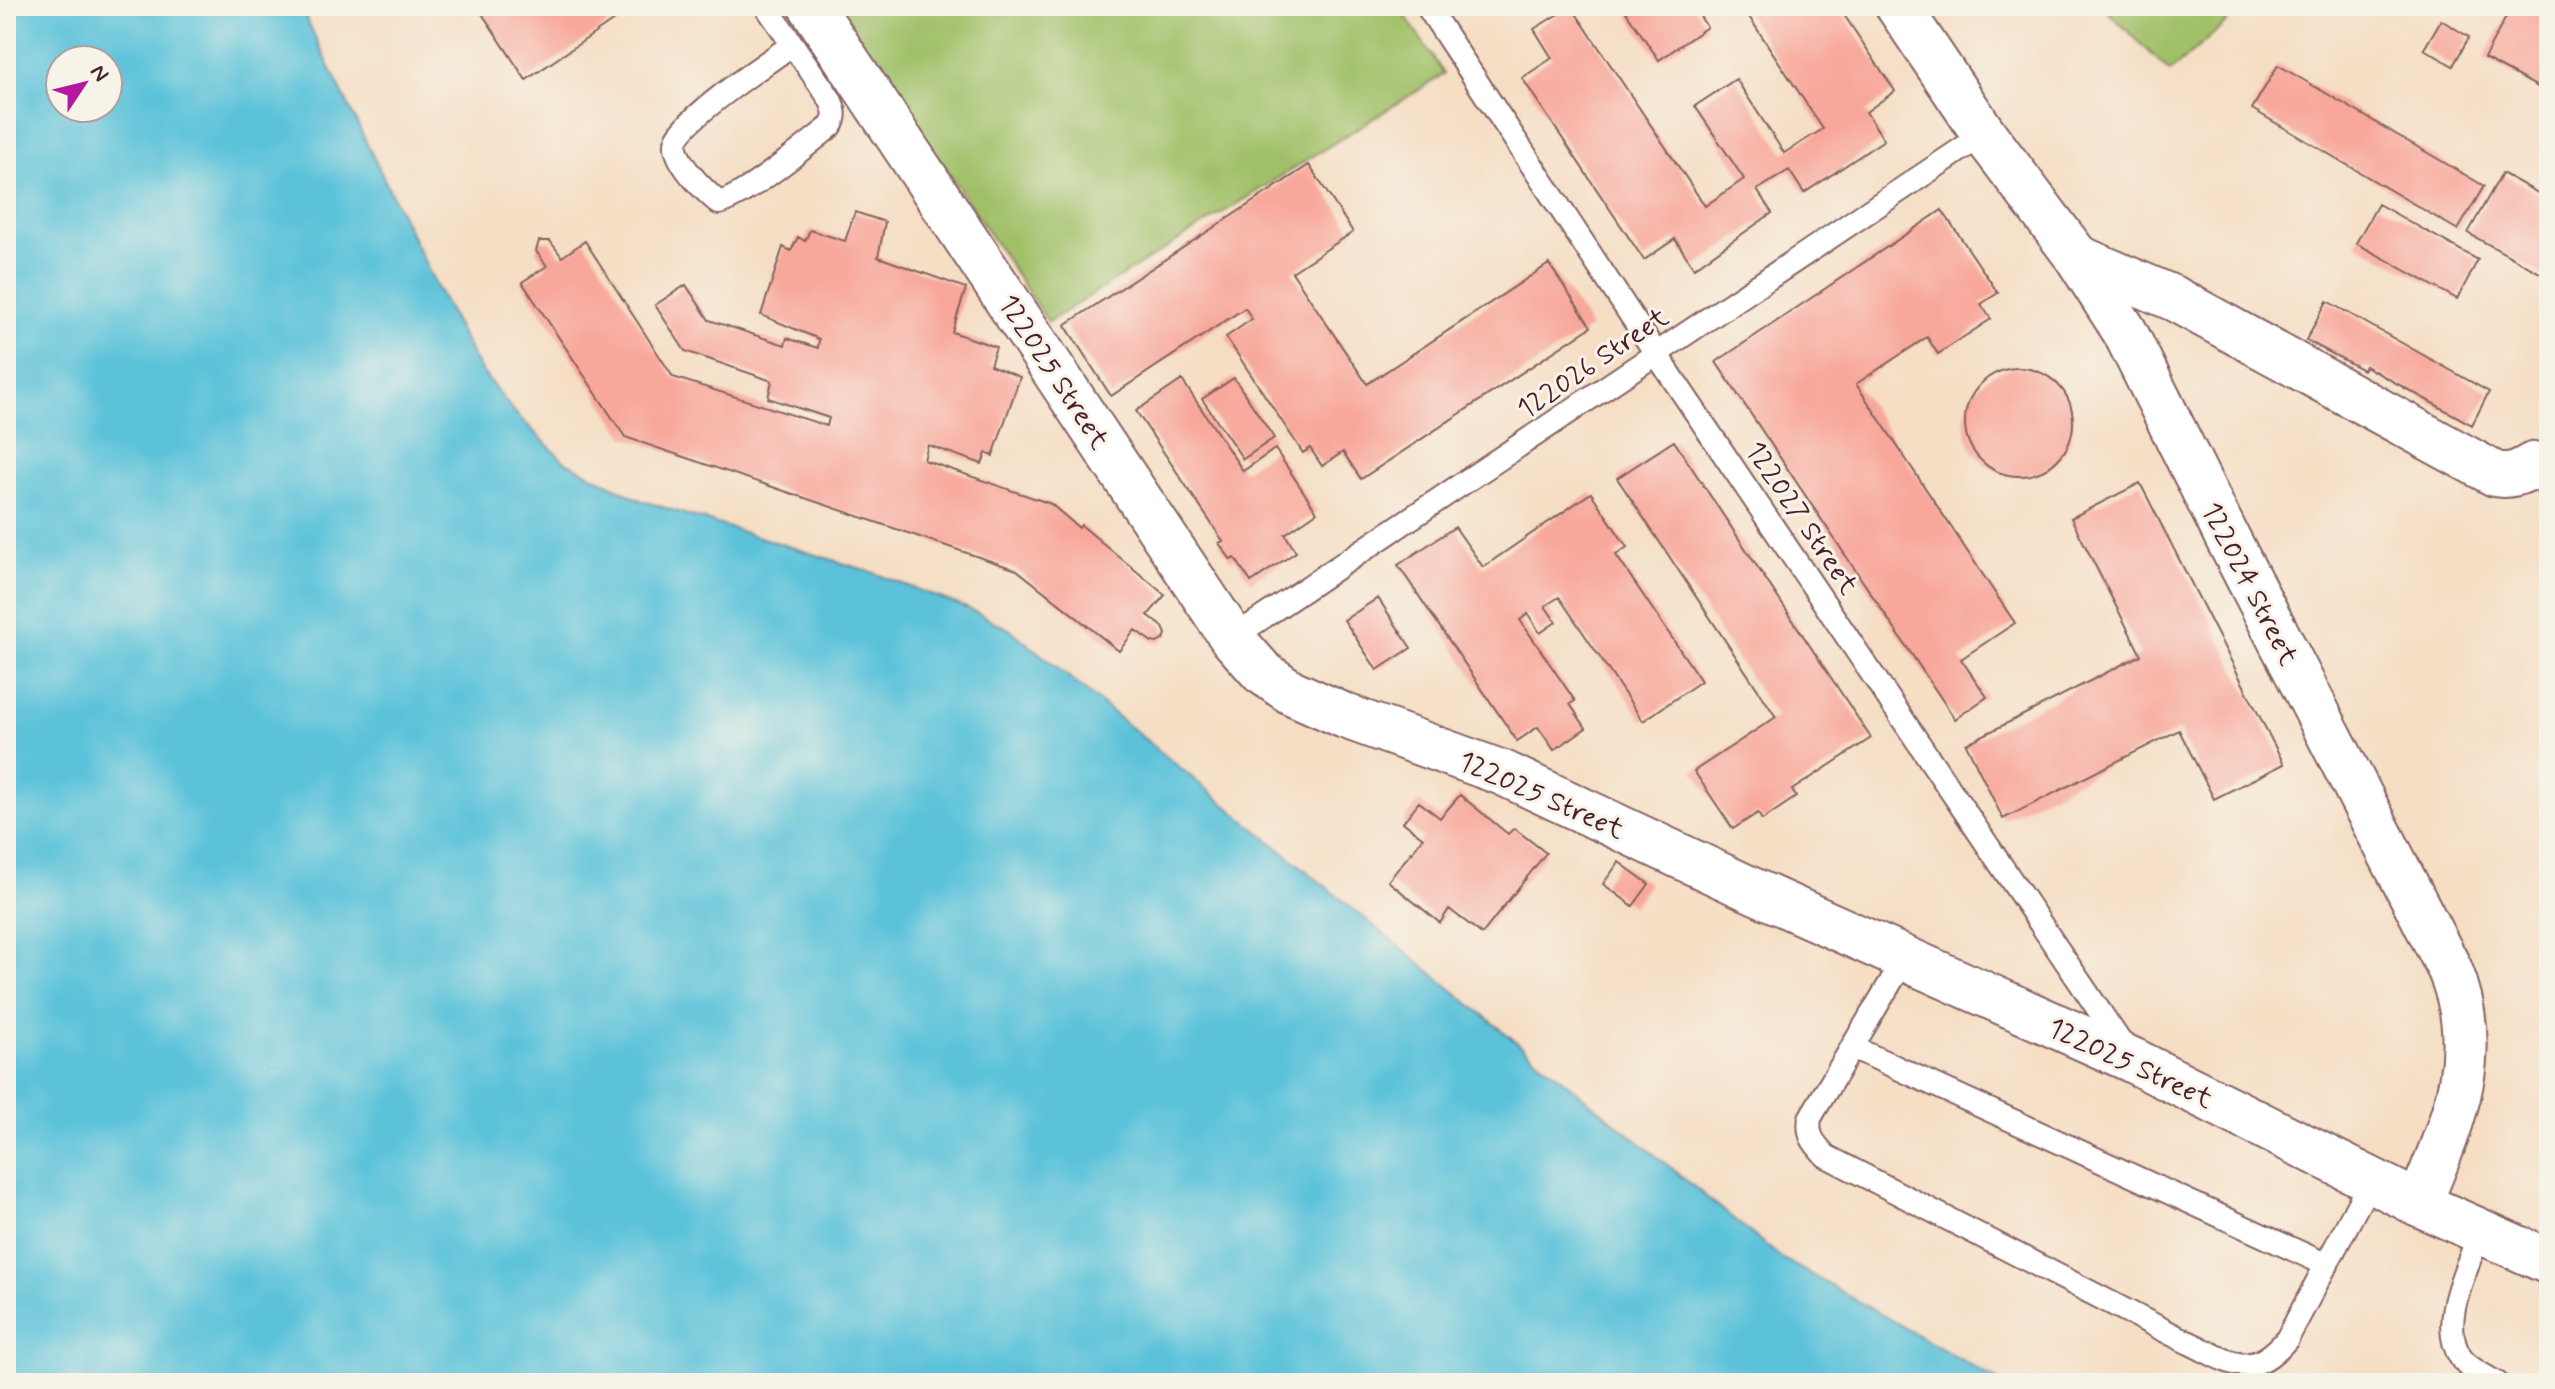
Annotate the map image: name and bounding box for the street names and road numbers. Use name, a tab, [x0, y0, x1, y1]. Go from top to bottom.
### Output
street label: 122025 Street	[989, 288, 1117, 457]
street label: 122026 Street	[1510, 299, 1677, 428]
street label: 122027 Street	[1736, 434, 1866, 603]
street label: 122024 Street	[2192, 496, 2306, 673]
street label: 122025 Street	[1452, 743, 1630, 850]
street label: 122025 Street	[2042, 1010, 2219, 1119]

